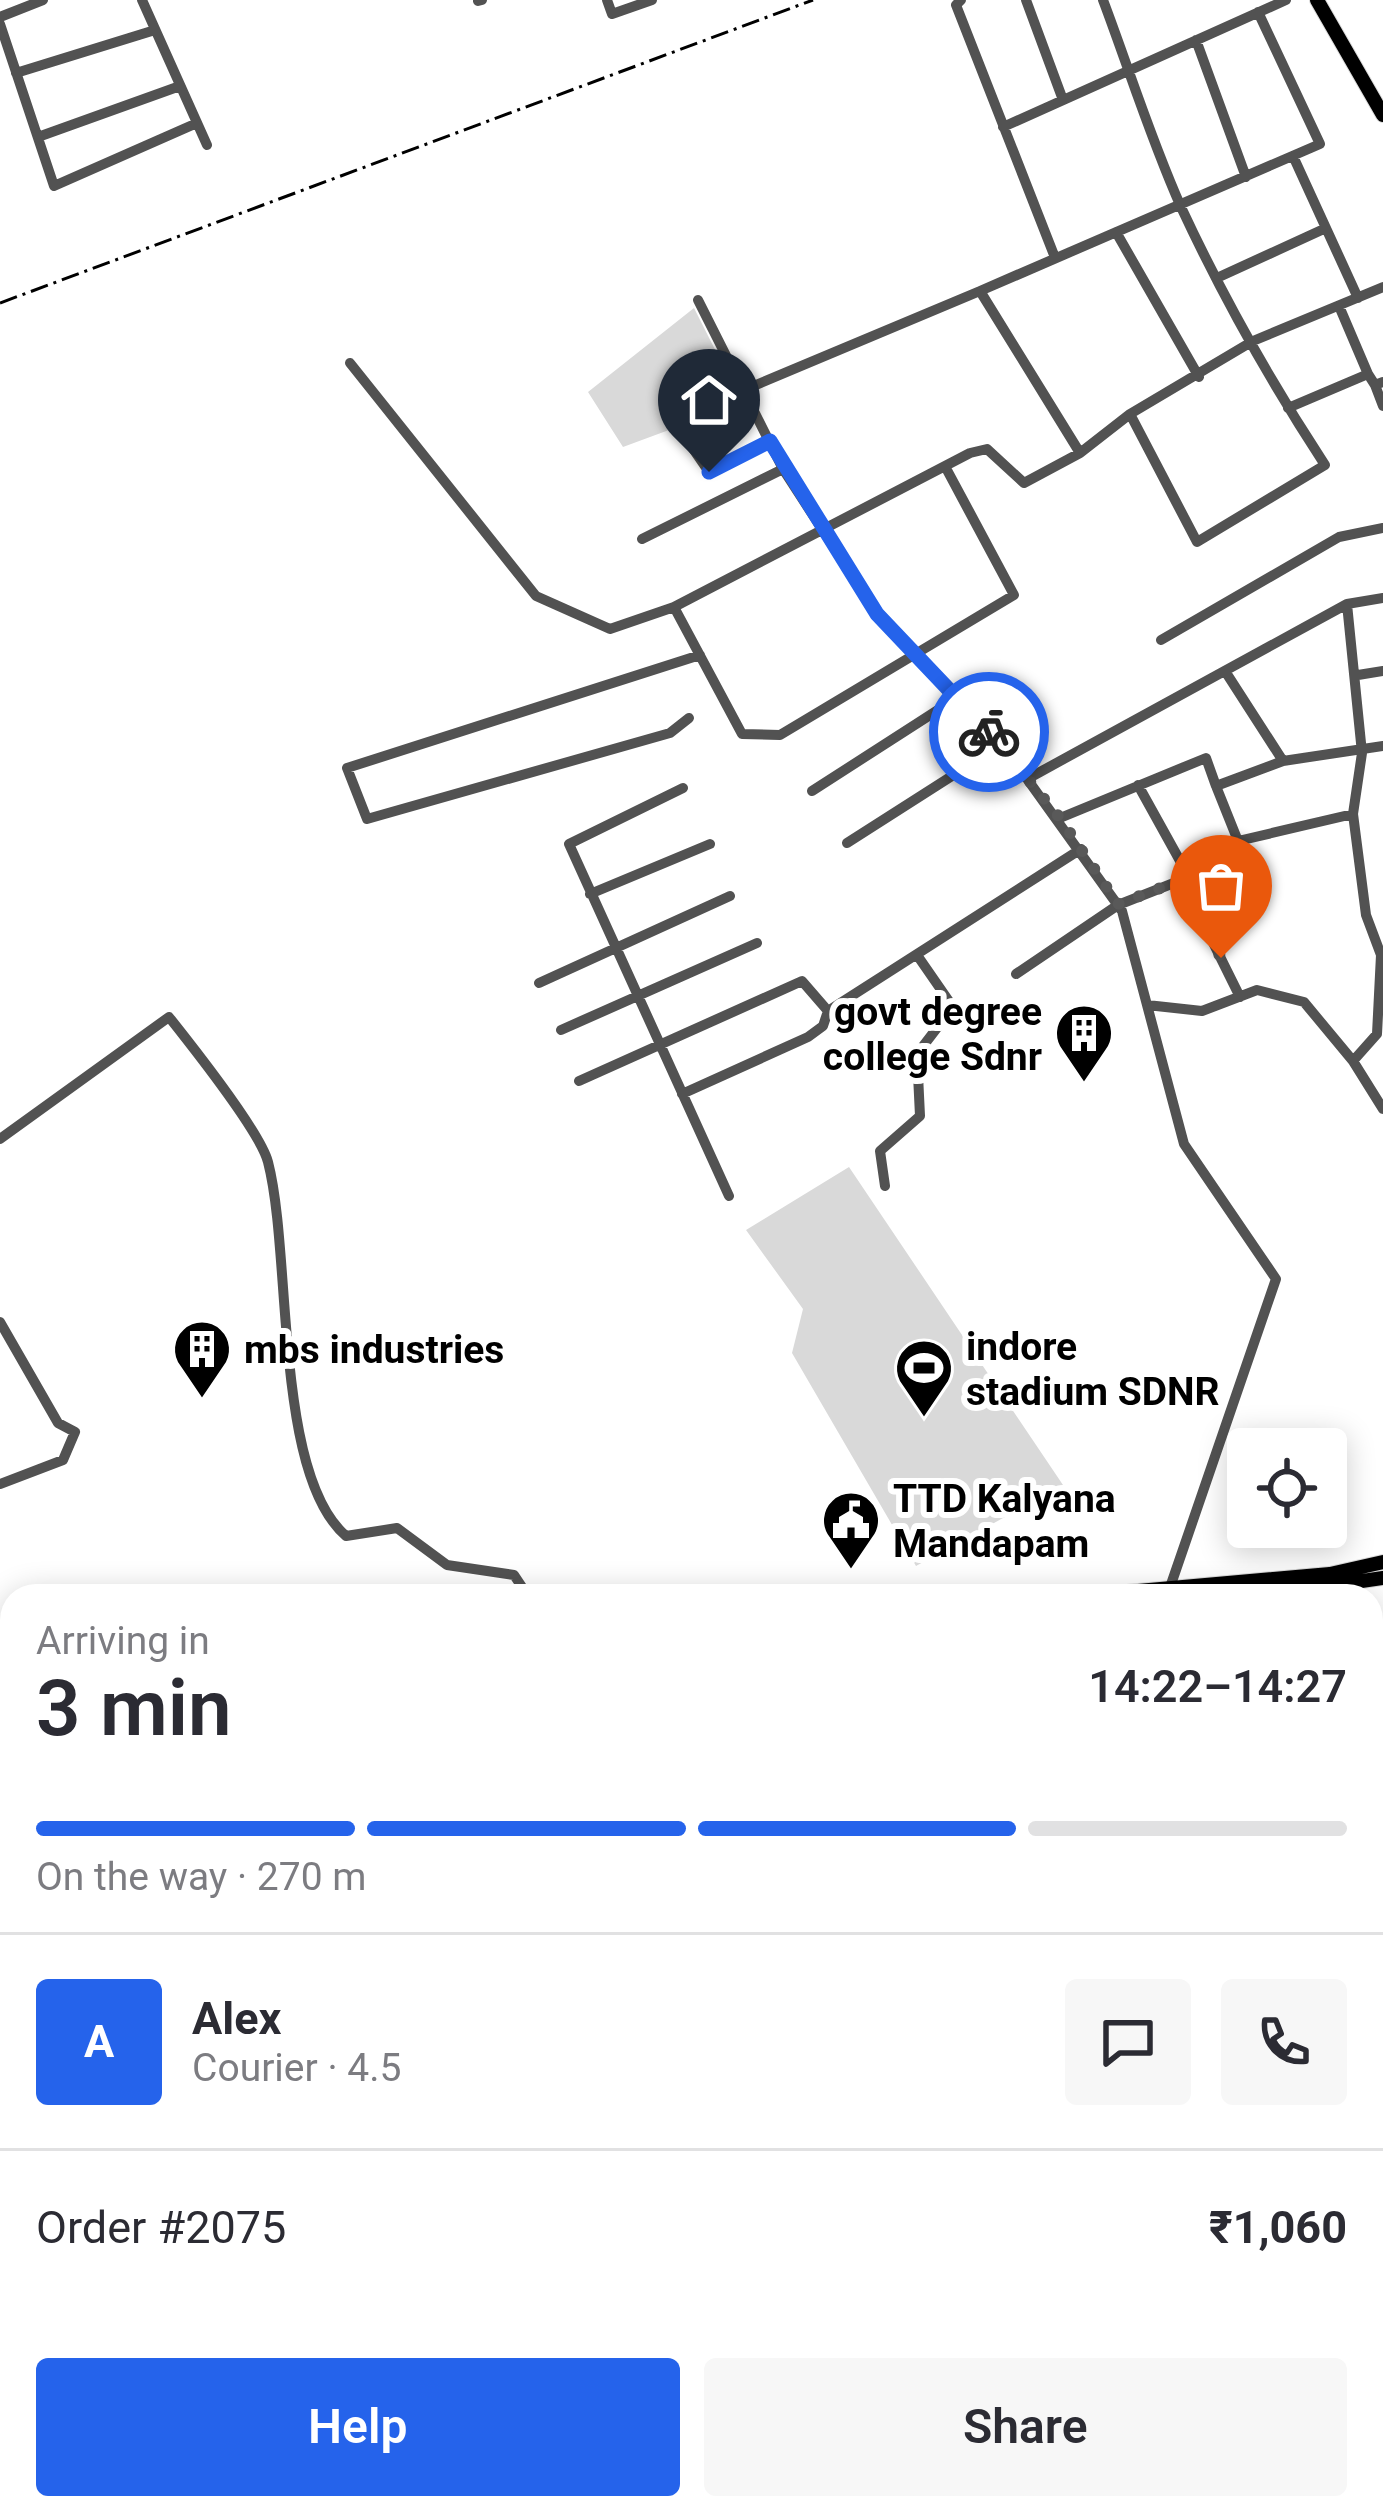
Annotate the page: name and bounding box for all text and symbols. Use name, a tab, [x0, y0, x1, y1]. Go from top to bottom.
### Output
pin	[658, 349, 760, 472]
icon: home	[676, 367, 742, 433]
courier	[929, 672, 1049, 792]
icon: bike	[956, 699, 1022, 765]
pin	[1170, 835, 1272, 958]
icon: bag	[1188, 853, 1254, 919]
place label: govt degree college Sdnr	[823, 989, 1042, 1080]
building icon: govt degree college Sdnr	[1053, 1002, 1115, 1084]
building icon: mbs industries	[171, 1318, 233, 1400]
place label: indore stadium SDNR	[966, 1324, 1220, 1415]
place label: mbs industries	[244, 1327, 504, 1373]
sports icon: indore stadium SDNR	[893, 1337, 955, 1419]
map controls	[1227, 1428, 1347, 1548]
button: locate	[1227, 1428, 1347, 1548]
place label: TTD Kalyana Mandapam	[893, 1476, 1116, 1567]
public building icon: TTD Kalyana Mandapam	[820, 1489, 882, 1571]
text: Arriving in	[36, 1618, 210, 1664]
text: 14:22–14:27	[1088, 1660, 1347, 1713]
text: 3 min	[36, 1663, 232, 1754]
text: On the way · 270 m	[36, 1854, 367, 1900]
button: chat	[1065, 1979, 1191, 2105]
button: phone	[1221, 1979, 1347, 2105]
text: Alex	[192, 1992, 281, 2045]
text: A	[84, 2015, 114, 2068]
text: Courier · 4.5	[192, 2045, 401, 2091]
text: Order #2075	[36, 2201, 286, 2254]
text: ₹1,060	[1209, 2201, 1347, 2254]
button: Help	[36, 2358, 680, 2496]
button: Share	[704, 2358, 1347, 2496]

